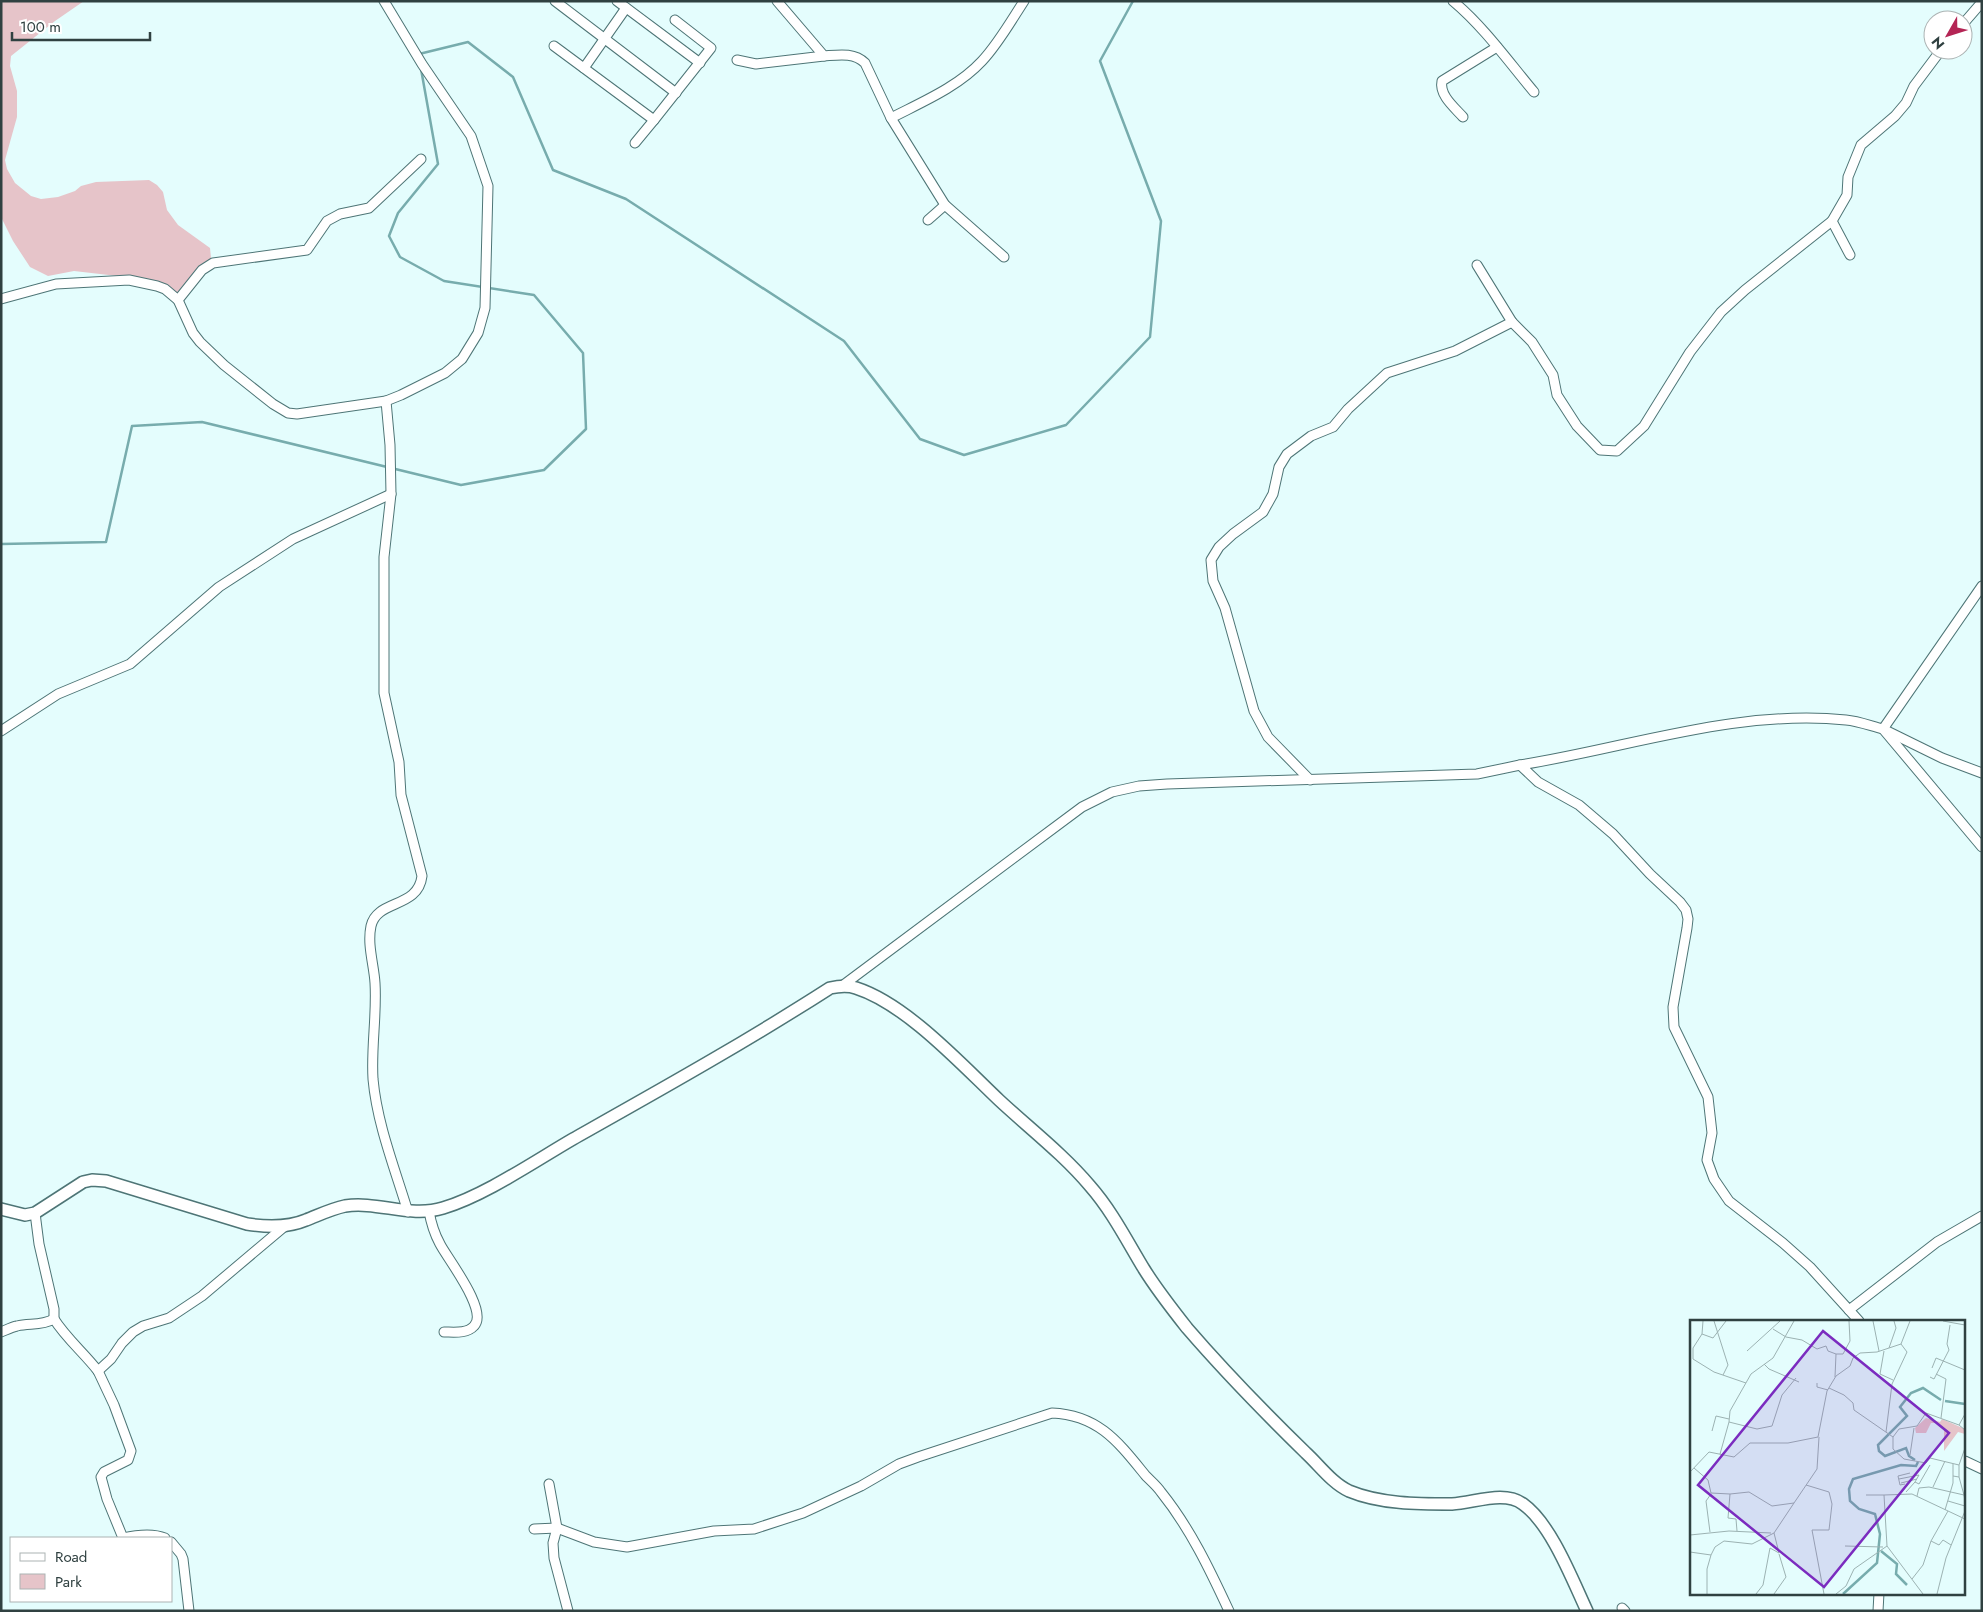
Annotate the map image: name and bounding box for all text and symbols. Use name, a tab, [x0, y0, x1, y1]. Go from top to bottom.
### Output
scale bar	[12, 10, 150, 42]
north arrow	[1923, 10, 1973, 60]
text: 100 m	[20, 16, 61, 38]
text: N	[1927, 33, 1949, 54]
inset map	[1690, 1320, 1966, 1594]
legend	[10, 1537, 172, 1602]
text: Road	[55, 1546, 87, 1568]
text: Park	[55, 1571, 82, 1593]

